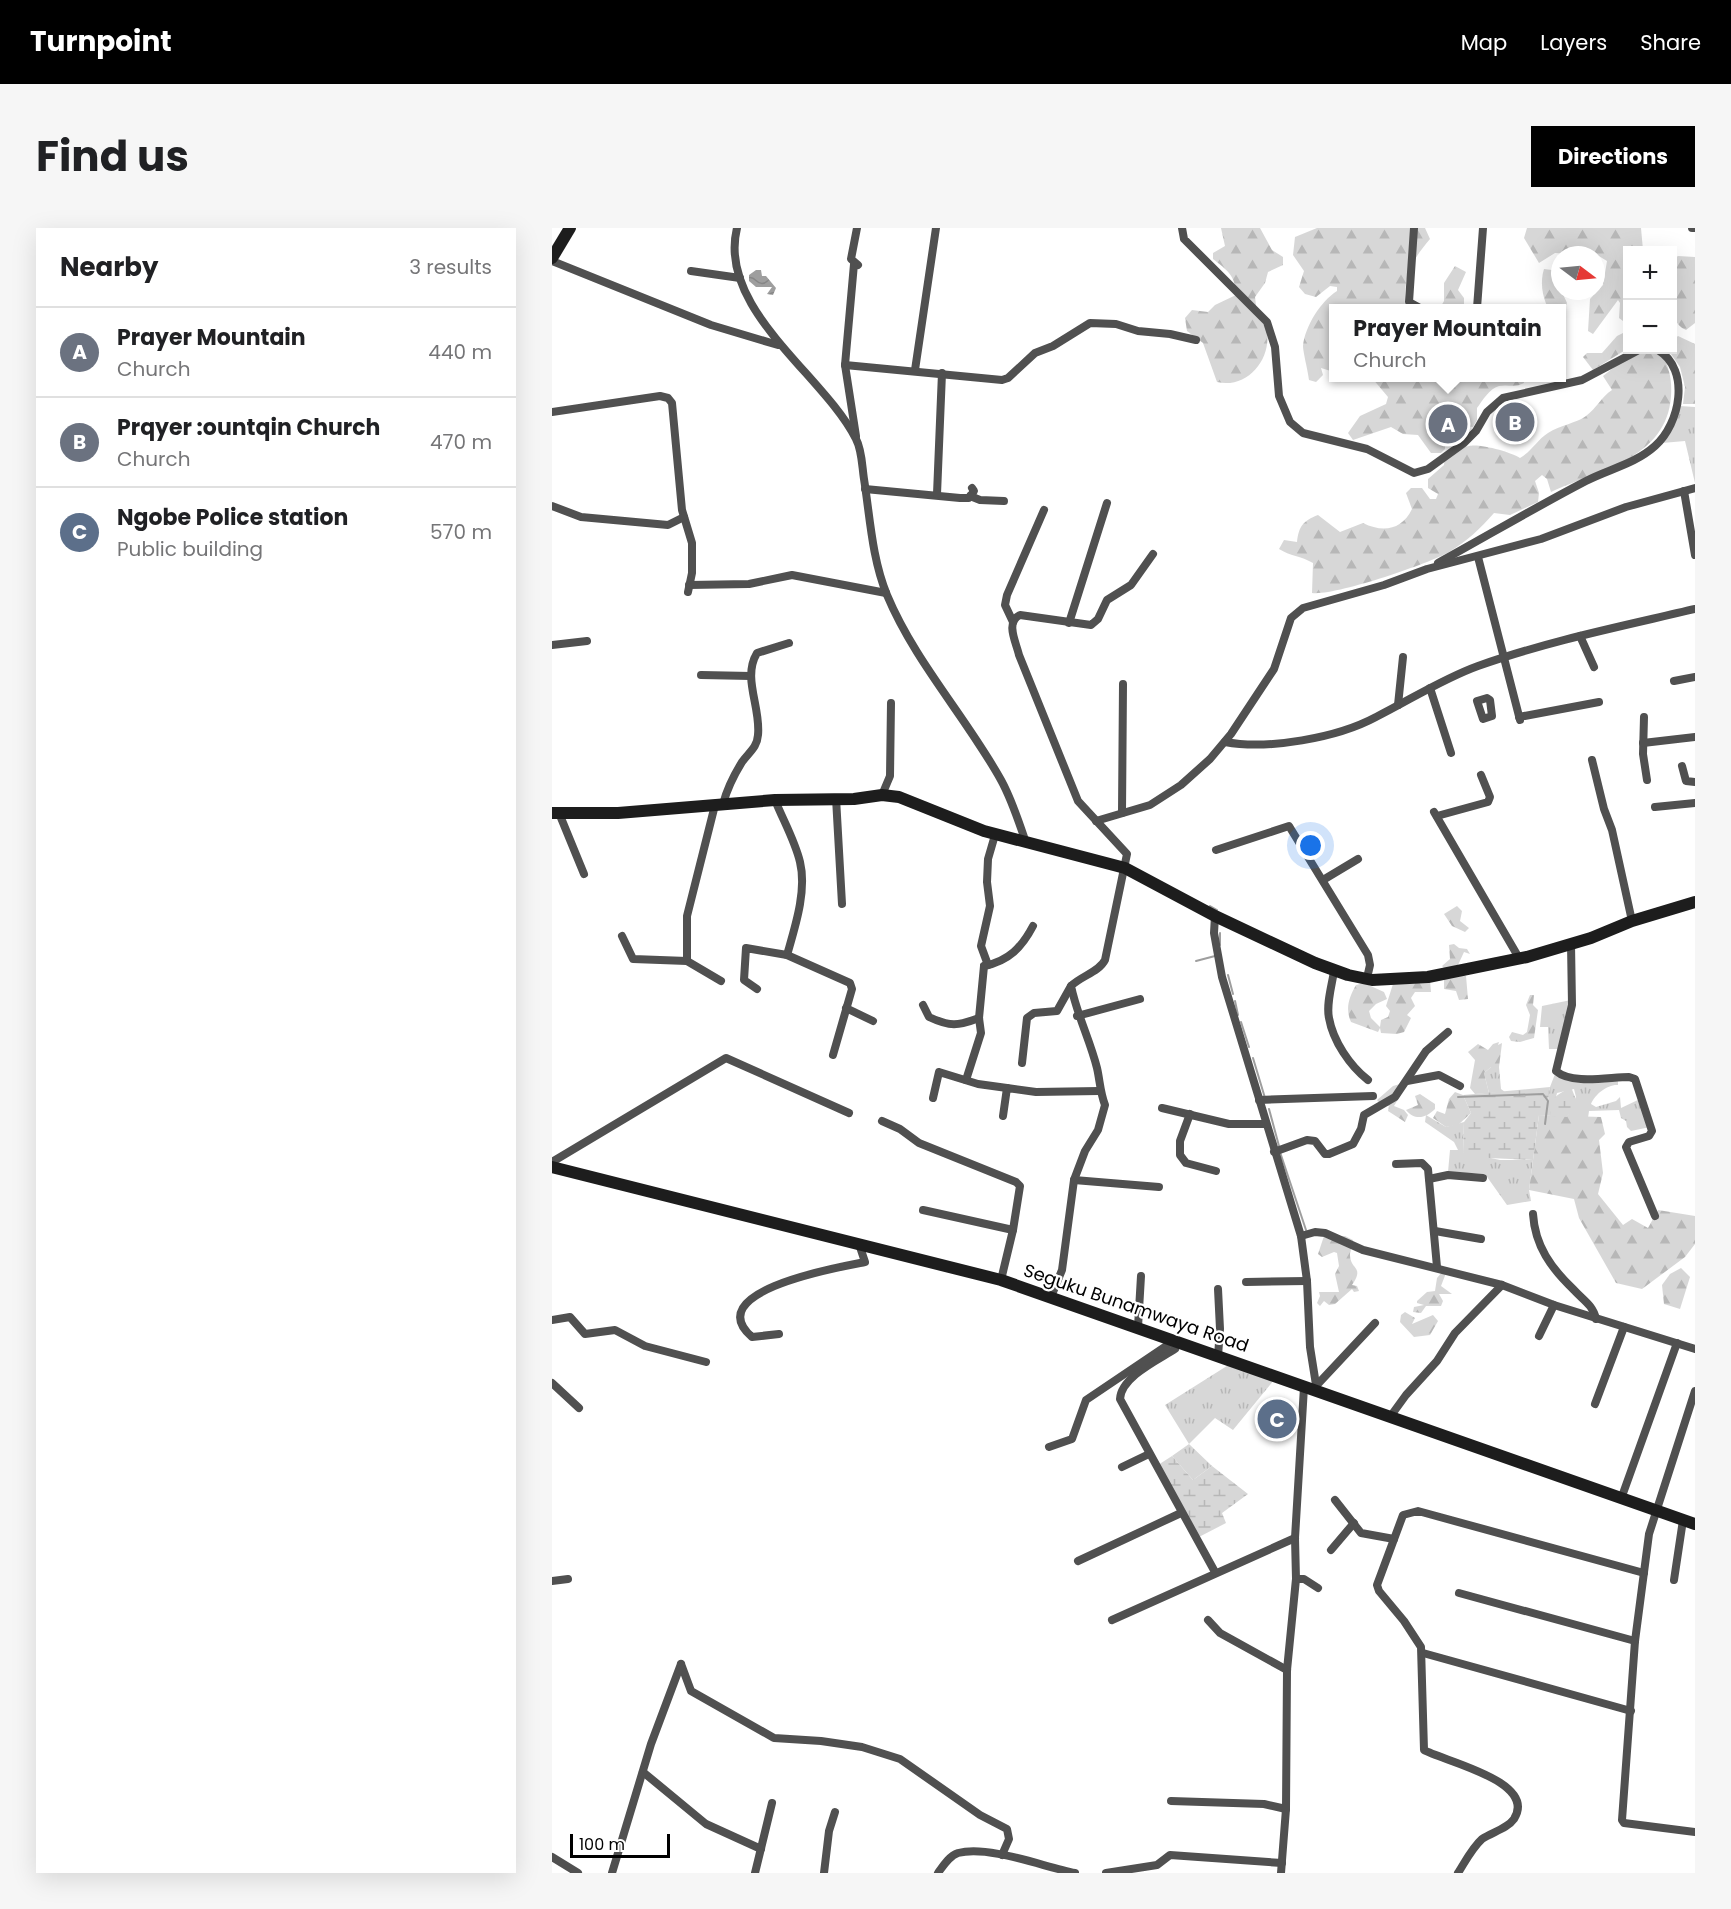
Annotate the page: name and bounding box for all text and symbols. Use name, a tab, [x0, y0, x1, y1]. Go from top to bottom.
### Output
text: Turnpoint	[30, 22, 172, 61]
text: Map	[1461, 28, 1507, 57]
text: Layers	[1540, 28, 1607, 57]
text: Share	[1640, 28, 1701, 57]
button: Directions	[1531, 126, 1695, 187]
text: Find us	[36, 127, 189, 186]
north arrow	[1551, 246, 1605, 300]
map controls	[1623, 246, 1677, 354]
button: +	[1623, 246, 1677, 300]
text: Nearby	[60, 249, 158, 285]
text: 3 results	[409, 253, 492, 281]
button: −	[1623, 300, 1677, 354]
popup	[1329, 304, 1566, 382]
text: Prayer Mountain	[1353, 313, 1542, 344]
text: Prayer Mountain	[117, 322, 306, 353]
text: A	[72, 338, 87, 366]
text: 440 m	[428, 338, 492, 366]
text: Church	[1353, 346, 1427, 374]
text: Church	[117, 355, 190, 383]
pin: B	[1496, 400, 1534, 444]
pin: A	[1428, 402, 1468, 446]
text: Prqyer :ountqin Church	[117, 412, 380, 443]
text: B	[73, 428, 86, 456]
text: 470 m	[430, 428, 492, 456]
text: Church	[117, 445, 190, 473]
text: Ngobe Police station	[117, 502, 348, 533]
text: C	[72, 518, 87, 546]
text: 570 m	[430, 518, 492, 546]
text: Public building	[117, 535, 263, 563]
your location	[1296, 831, 1325, 860]
street label: Seguku Bunamwaya Road	[1020, 1257, 1252, 1358]
pin: C	[1258, 1396, 1296, 1442]
scale bar	[570, 1831, 670, 1858]
text: 100 m	[579, 1833, 625, 1856]

